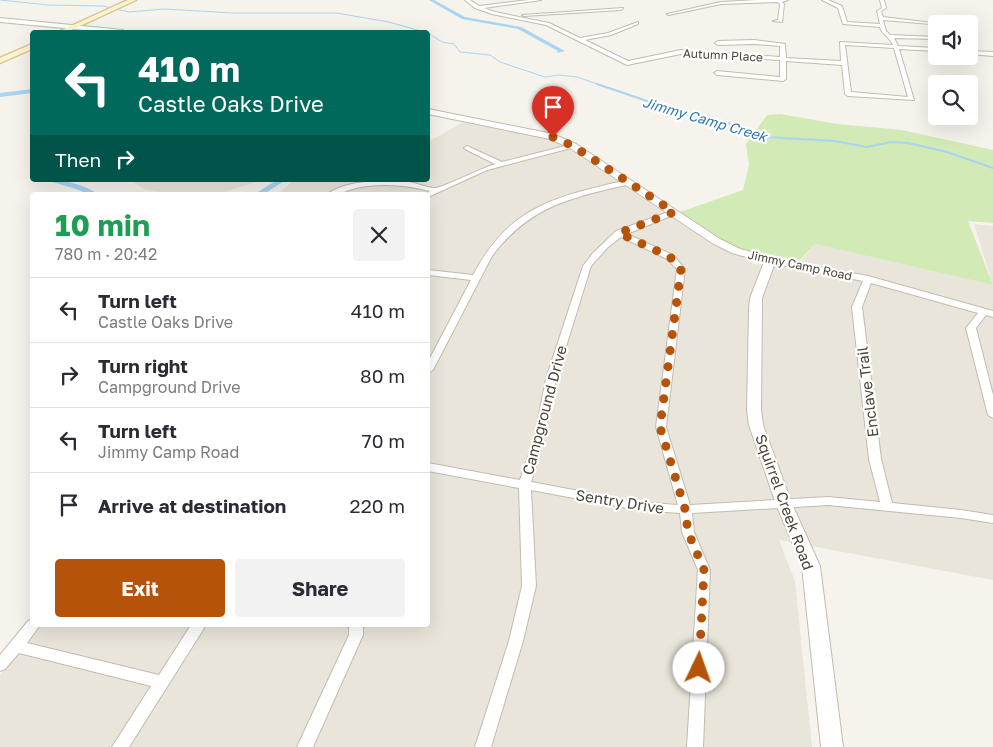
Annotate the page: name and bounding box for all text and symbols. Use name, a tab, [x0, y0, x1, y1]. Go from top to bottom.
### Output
map controls	[928, 15, 978, 125]
button: sound	[928, 15, 978, 65]
street label: Autumn Place	[683, 45, 763, 65]
text: 410 m	[138, 48, 240, 90]
icon: left	[55, 50, 120, 115]
button: search	[928, 75, 978, 125]
pin	[532, 86, 574, 137]
text: Castle Oaks Drive	[138, 90, 324, 117]
icon: arrive	[539, 93, 567, 121]
water label: Jimmy Camp Creek	[641, 93, 771, 145]
icon: right	[111, 145, 139, 173]
text: Then	[55, 148, 101, 171]
text: 10 min	[55, 207, 150, 243]
button: close	[353, 209, 405, 261]
text: 780 m · 20:42	[55, 244, 157, 264]
street label: Jimmy Camp Road	[747, 247, 853, 283]
text: Turn left	[98, 289, 177, 312]
icon: left	[55, 296, 83, 324]
text: 410 m	[351, 299, 405, 322]
text: Castle Oaks Drive	[98, 312, 233, 332]
street label: Campground Drive	[518, 343, 570, 477]
street label: Enclave Trail	[852, 346, 881, 438]
text: Turn right	[98, 354, 188, 377]
icon: right	[55, 361, 83, 389]
text: 80 m	[360, 364, 405, 387]
text: Campground Drive	[98, 377, 240, 397]
text: Turn left	[98, 419, 177, 442]
icon: left	[55, 426, 83, 454]
text: 70 m	[362, 429, 405, 452]
street label: Squirrel Creek Road	[752, 432, 818, 572]
text: Jimmy Camp Road	[98, 442, 239, 462]
street label: Sentry Drive	[575, 485, 666, 517]
icon: arrive	[55, 491, 83, 519]
text: Arrive at destination	[98, 494, 286, 517]
text: 220 m	[350, 494, 405, 517]
button: Exit	[55, 559, 225, 617]
button: Share	[235, 559, 405, 617]
position arrow	[672, 641, 724, 693]

